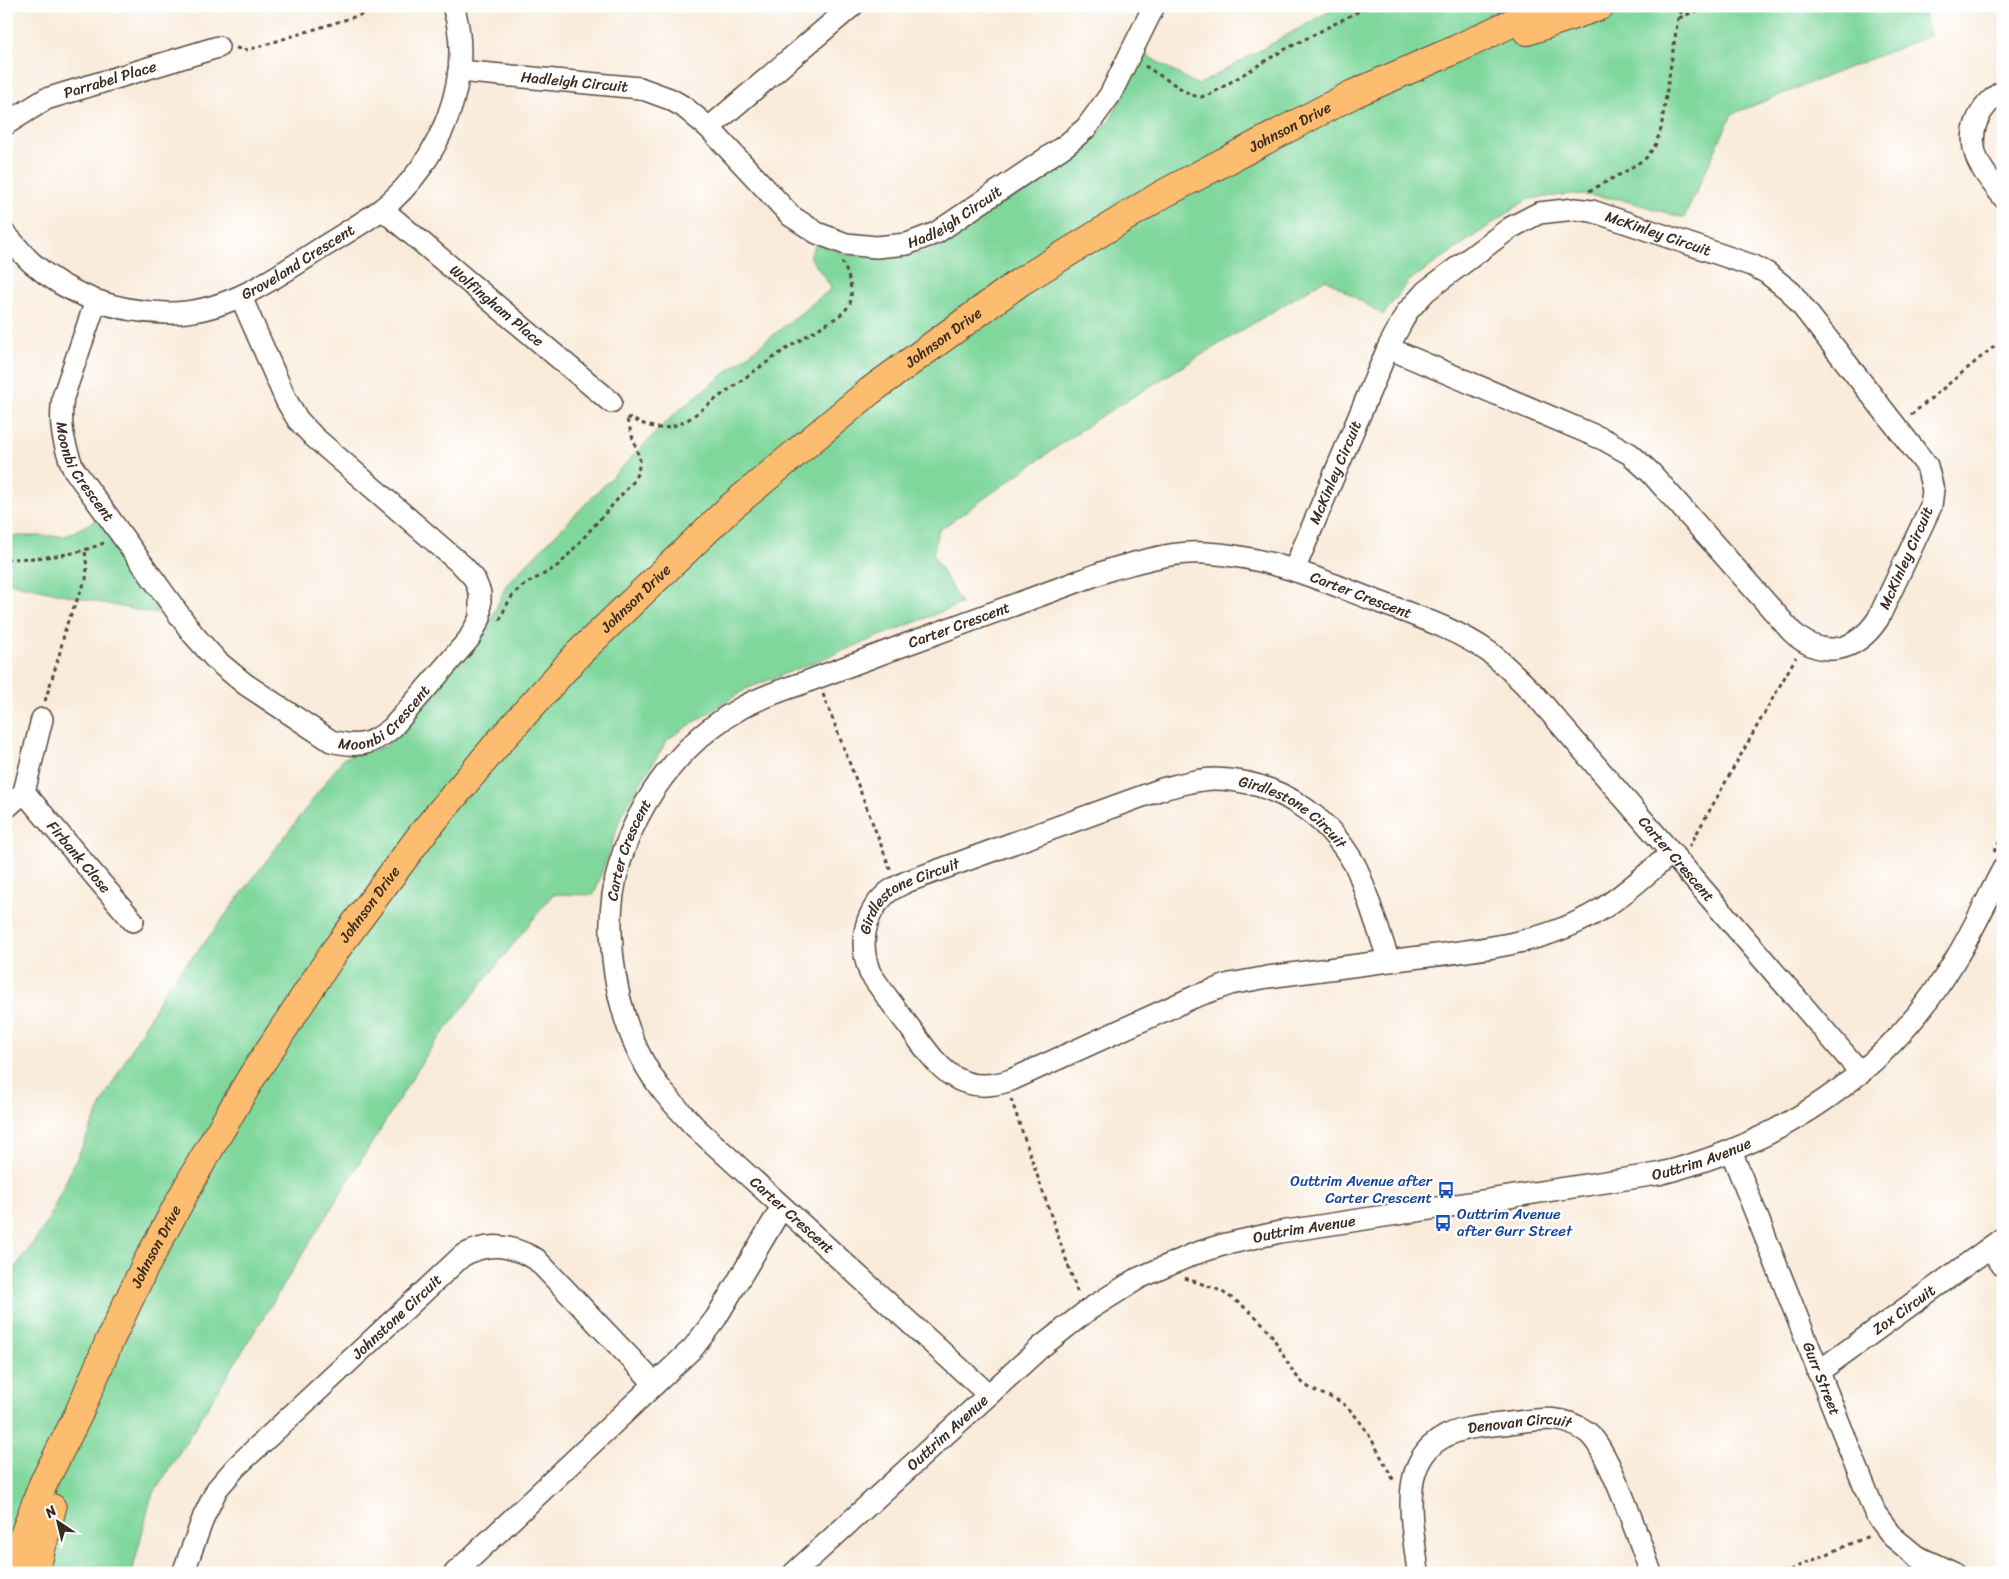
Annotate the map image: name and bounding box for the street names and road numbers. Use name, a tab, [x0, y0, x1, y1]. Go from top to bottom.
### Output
street label: Parrabel Place	[60, 53, 160, 106]
street label: Hadleigh Circuit	[520, 64, 630, 100]
street label: Johnson Drive	[1243, 94, 1336, 160]
street label: Hadleigh Circuit	[903, 179, 1008, 256]
street label: McKinley Circuit	[1602, 203, 1715, 264]
street label: Groveland Crescent	[237, 217, 360, 307]
street label: Wolfingham Place	[443, 258, 550, 354]
street label: Johnson Drive	[899, 300, 988, 375]
street label: McKinley Circuit	[1302, 416, 1369, 528]
street label: Moonbi Crescent	[48, 420, 121, 528]
street label: McKinley Circuit	[1872, 502, 1941, 614]
street label: Johnson Drive	[593, 558, 678, 640]
street label: Carter Crescent	[1307, 564, 1416, 626]
street label: Carter Crescent	[904, 594, 1014, 656]
street label: Moonbi Crescent	[337, 679, 437, 758]
street label: Girdlestone Circuit	[1237, 768, 1354, 855]
street label: Carter Crescent	[599, 794, 659, 902]
street label: Carter Crescent	[1632, 810, 1722, 908]
street label: Firbank Close	[40, 815, 118, 900]
street label: Girdlestone Circuit	[852, 850, 964, 937]
street label: Johnson Drive	[332, 860, 407, 949]
street label: Outtrim Avenue	[1650, 1130, 1756, 1188]
street label: Carter Crescent	[744, 1170, 841, 1261]
street label: Johnson Drive	[123, 1200, 189, 1293]
street label: Outtrim Avenue	[1250, 1208, 1358, 1251]
street label: Johnstone Circuit	[345, 1267, 449, 1367]
street label: Zox Circuit	[1867, 1278, 1942, 1342]
street label: Gurr Street	[1795, 1338, 1848, 1420]
street label: Outtrim Avenue	[900, 1388, 995, 1477]
street label: Denovan Circuit	[1466, 1406, 1576, 1441]

